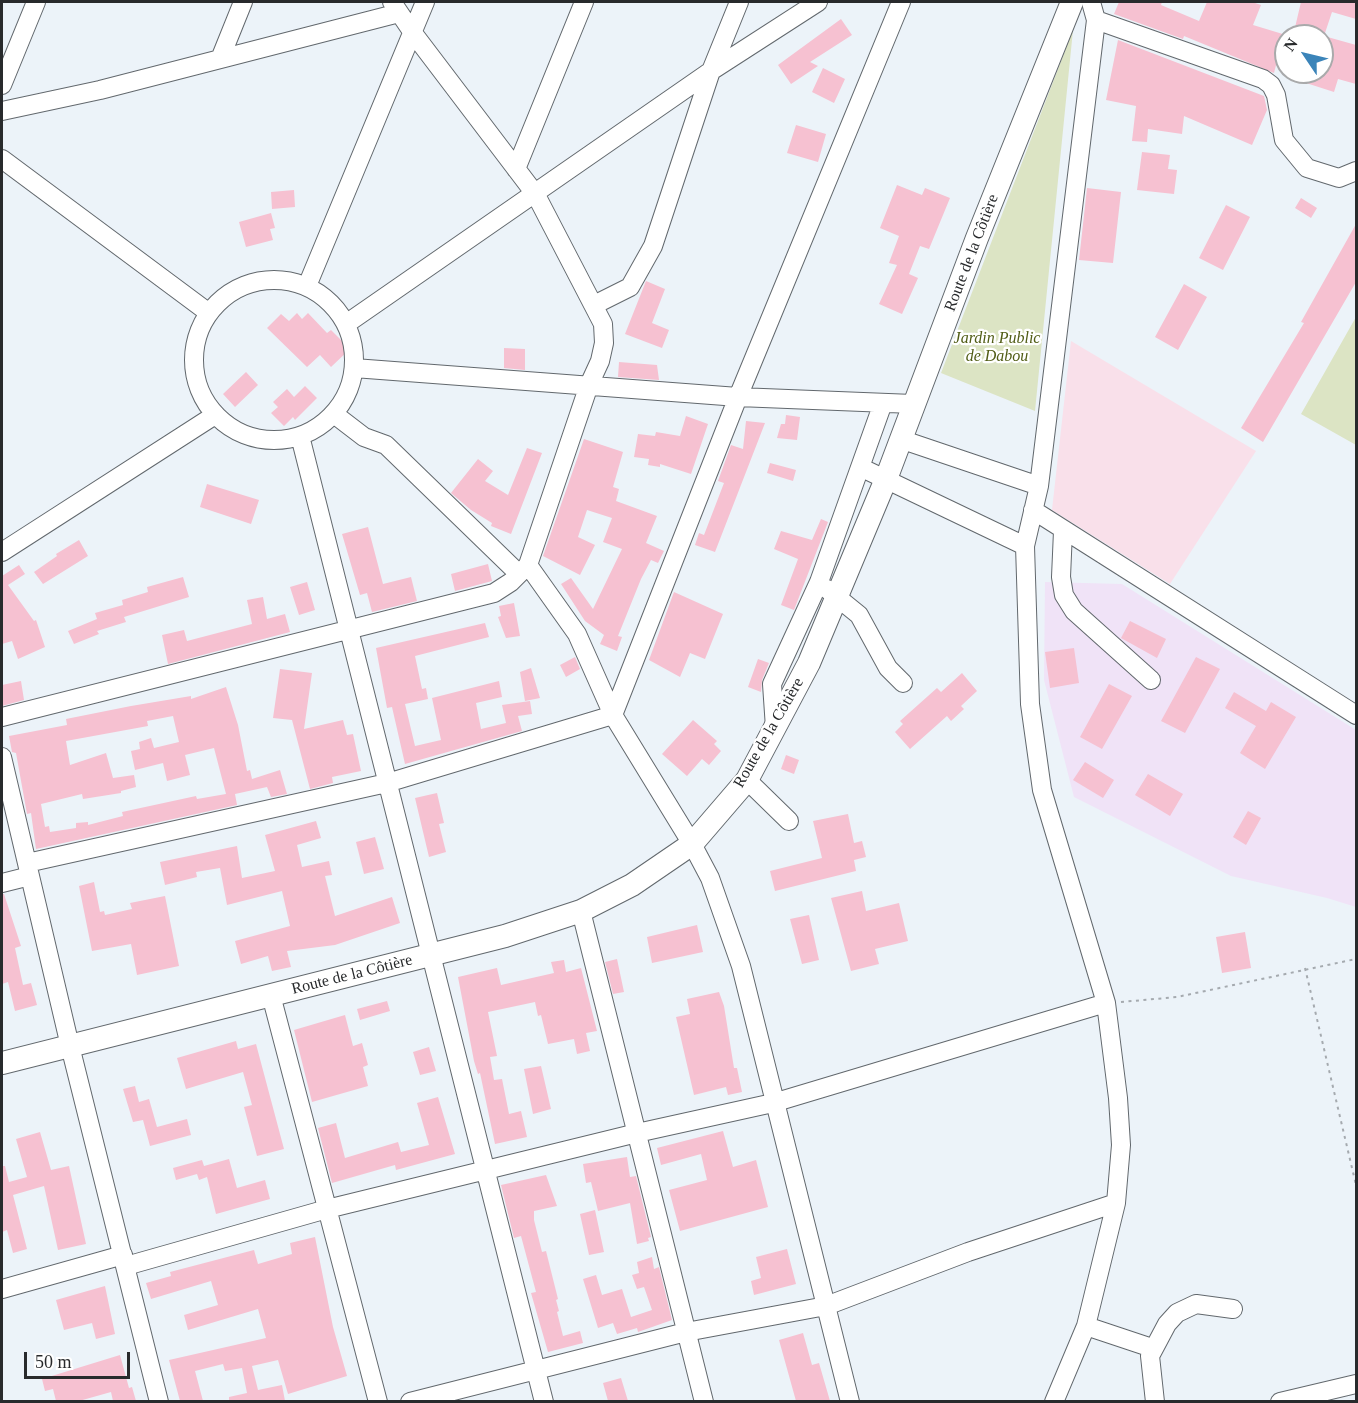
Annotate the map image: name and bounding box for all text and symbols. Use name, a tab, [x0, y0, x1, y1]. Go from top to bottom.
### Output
north arrow	[1274, 24, 1334, 84]
text: N	[1280, 35, 1301, 54]
street label: Route de la Côtière	[941, 192, 1003, 314]
park label: Jardin Public de Dabou	[954, 329, 1040, 367]
street label: Route de la Côtière	[730, 675, 808, 791]
street label: Route de la Côtière	[290, 951, 414, 999]
scale bar	[27, 1340, 134, 1378]
text: 50 m	[35, 1352, 72, 1372]

